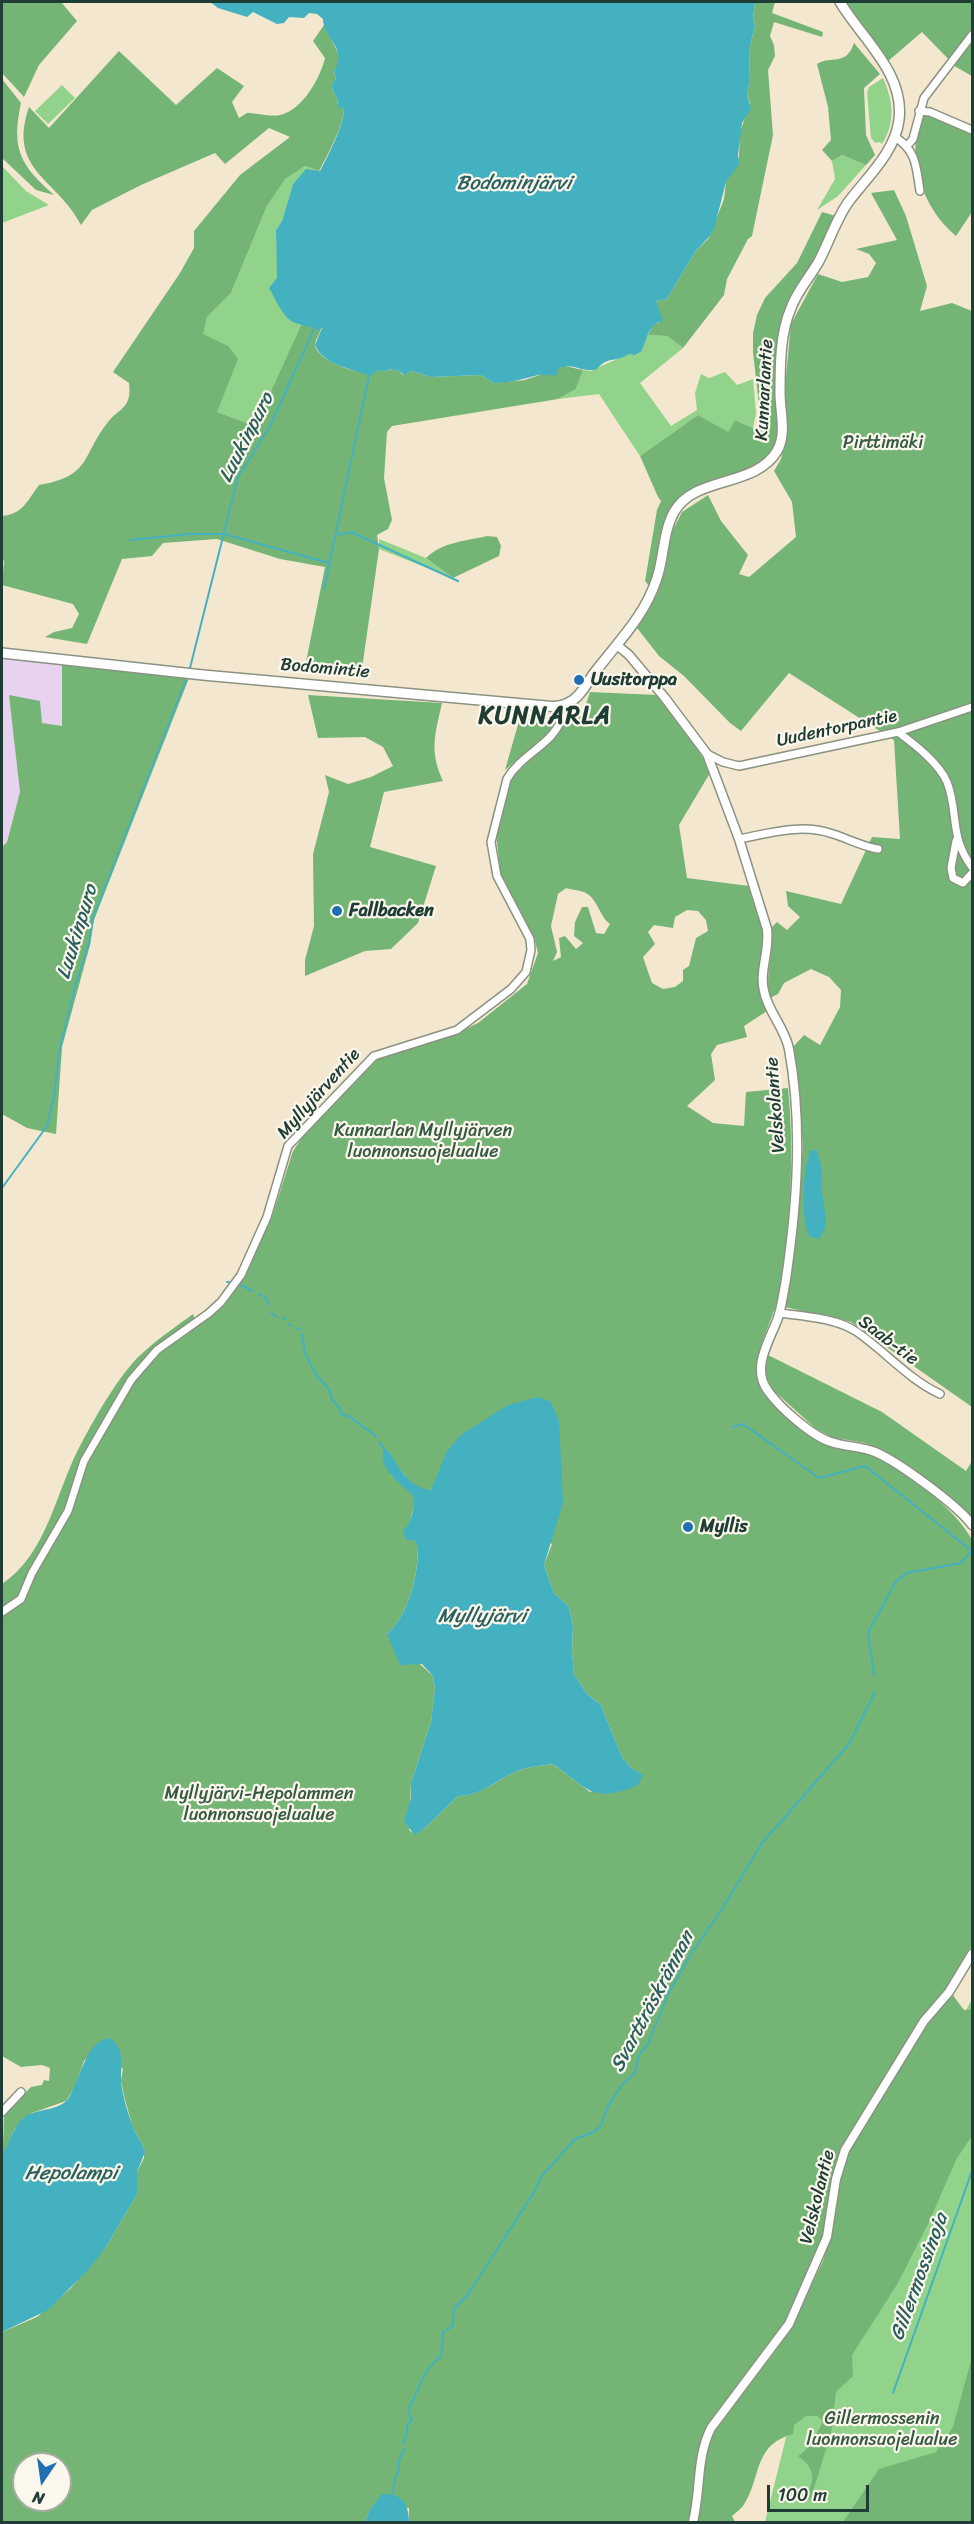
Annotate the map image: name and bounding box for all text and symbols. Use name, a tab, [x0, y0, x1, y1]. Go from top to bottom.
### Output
water label: Bodominjärvi	[457, 172, 571, 196]
street label: Kunnarlantie	[752, 339, 778, 441]
water label: Luukinpuro	[214, 389, 280, 487]
park label: Pirttimäki	[843, 432, 923, 454]
street label: Bodomintie	[279, 654, 371, 684]
place label: Uusitorppa	[591, 669, 677, 691]
marker: Uusitorppa	[572, 673, 586, 687]
district label: KUNNARLA	[478, 703, 612, 731]
street label: Uudentorpantie	[775, 706, 899, 752]
water label: Luukinpuro	[52, 882, 104, 982]
place label: Fallbacken	[349, 900, 434, 922]
marker: Fallbacken	[330, 904, 344, 918]
street label: Myllyjärventie	[273, 1044, 365, 1144]
street label: Velskolantie	[762, 1056, 790, 1154]
park label: Kunnarlan Myllyjärven luonnonsuojelualue	[334, 1120, 512, 1162]
street label: Saab-tie	[854, 1311, 922, 1371]
place label: Myllis	[700, 1516, 748, 1538]
marker: Myllis	[681, 1520, 695, 1534]
water label: Myllyjärvi	[438, 1605, 526, 1629]
park label: Myllyjärvi-Hepolammen luonnonsuojelualue	[165, 1783, 353, 1826]
water label: Svartträskrännan	[606, 1928, 700, 2076]
street label: Velskolantie	[796, 2148, 840, 2246]
water label: Hepolampi	[25, 2162, 117, 2186]
water label: Gillermossinoja	[886, 2210, 954, 2344]
park label: Gillermossenin luonnonsuojelualue	[807, 2408, 957, 2450]
north arrow	[12, 2452, 72, 2512]
scale bar	[770, 2473, 872, 2511]
text: 100 m	[778, 2479, 827, 2511]
text: N	[30, 2483, 47, 2513]

